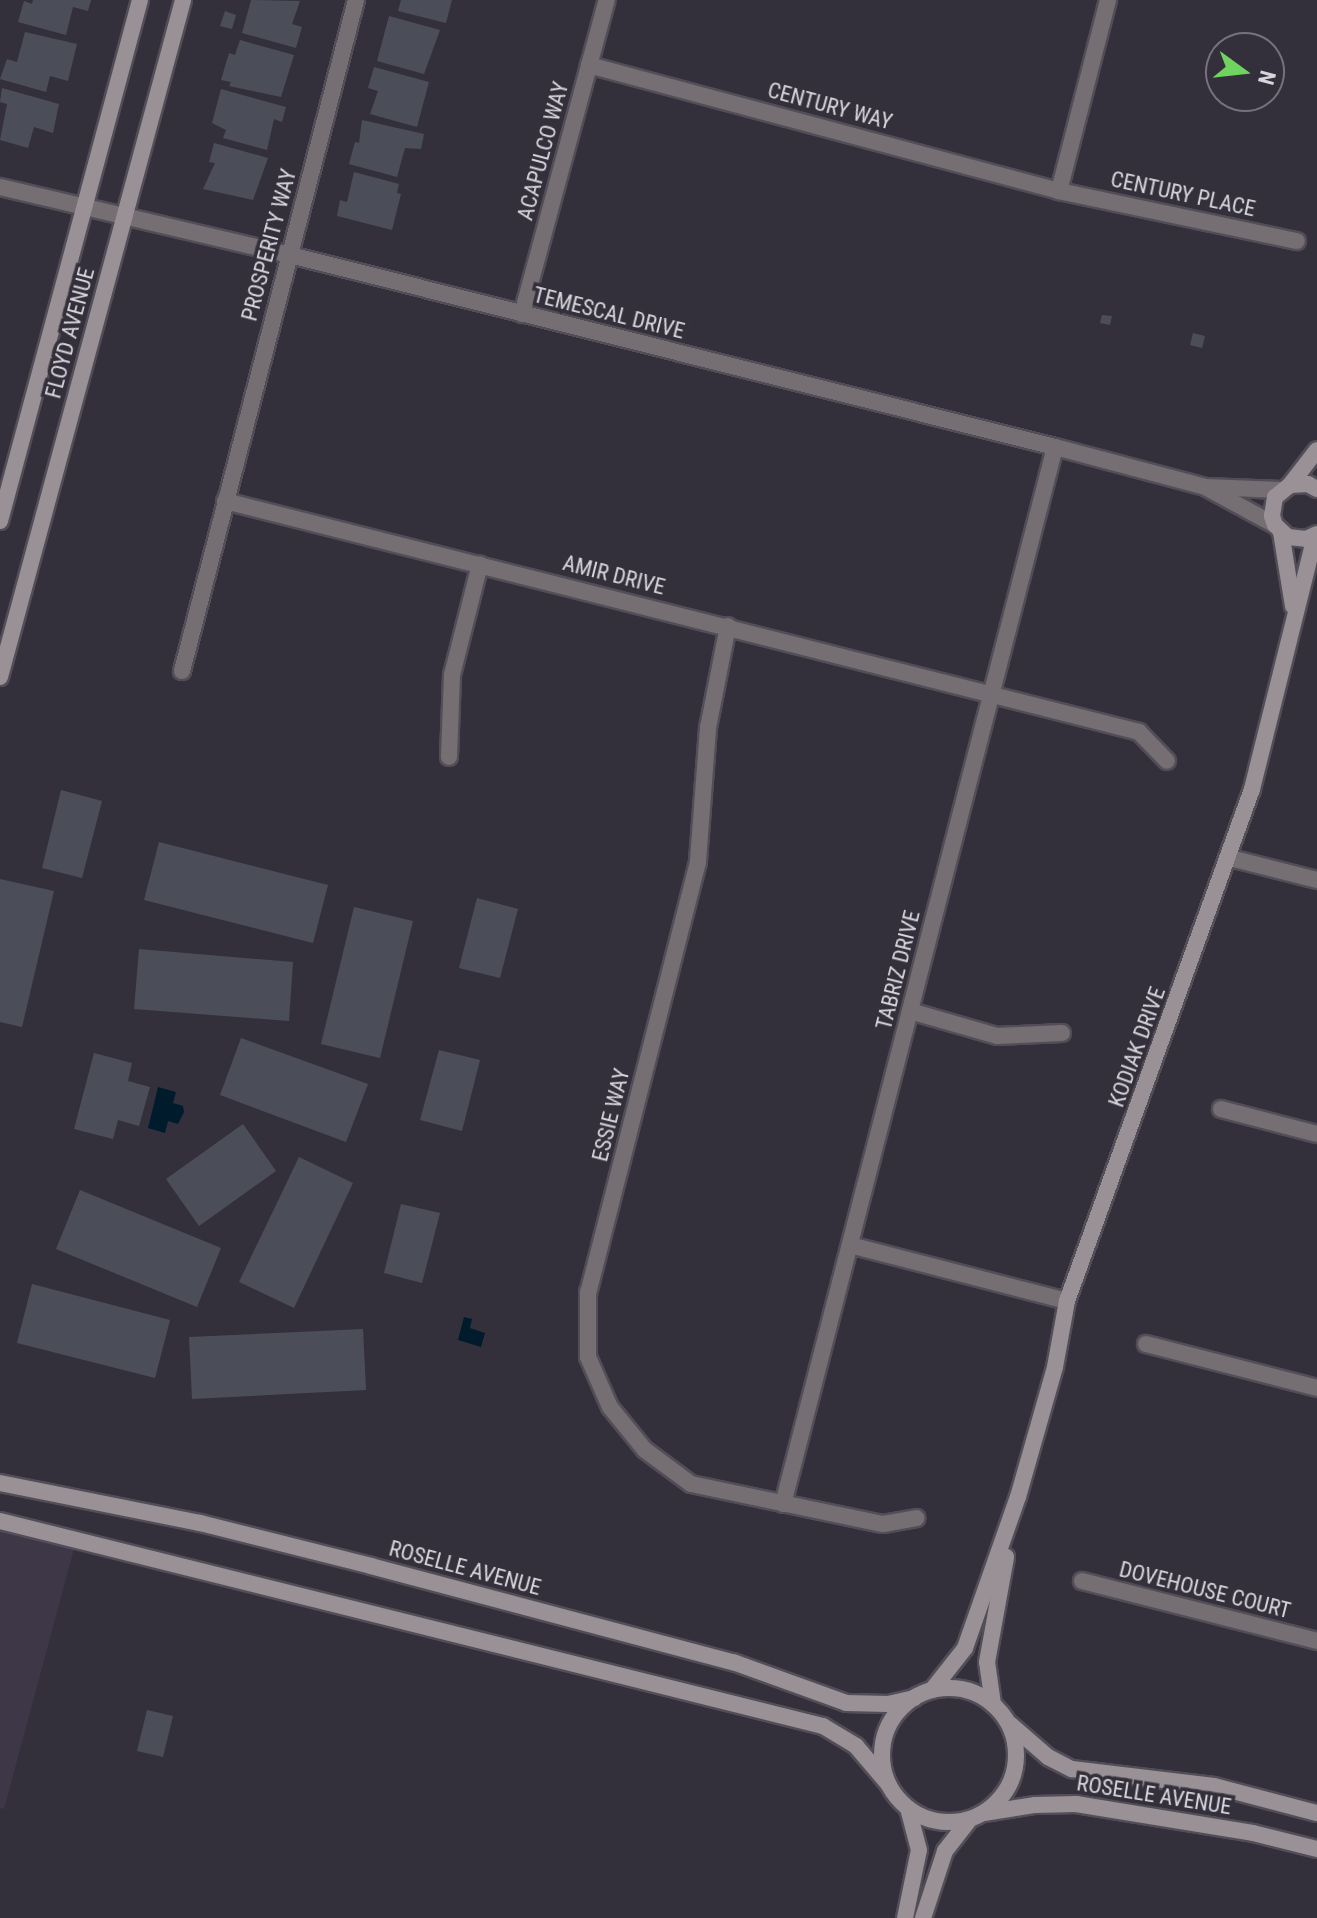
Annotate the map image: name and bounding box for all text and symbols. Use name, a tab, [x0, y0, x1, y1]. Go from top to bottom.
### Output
north arrow	[1205, 32, 1285, 112]
text: N	[1253, 68, 1281, 88]
street label: CENTURY WAY	[765, 77, 895, 135]
street label: ACAPULCO WAY	[512, 79, 574, 223]
street label: PROSPERITY WAY	[236, 166, 302, 324]
street label: CENTURY PLACE	[1108, 166, 1258, 222]
street label: FLOYD AVENUE	[40, 265, 100, 401]
street label: TEMESCAL DRIVE	[531, 281, 687, 345]
street label: AMIR DRIVE	[560, 550, 668, 600]
street label: TABRIZ DRIVE	[870, 908, 926, 1032]
street label: KODIAK DRIVE	[1103, 983, 1171, 1111]
street label: ESSIE WAY	[587, 1066, 635, 1164]
street label: ROSELLE AVENUE	[386, 1535, 544, 1601]
street label: DOVEHOUSE COURT	[1117, 1556, 1293, 1624]
street label: ROSELLE AVENUE	[1075, 1770, 1233, 1820]

